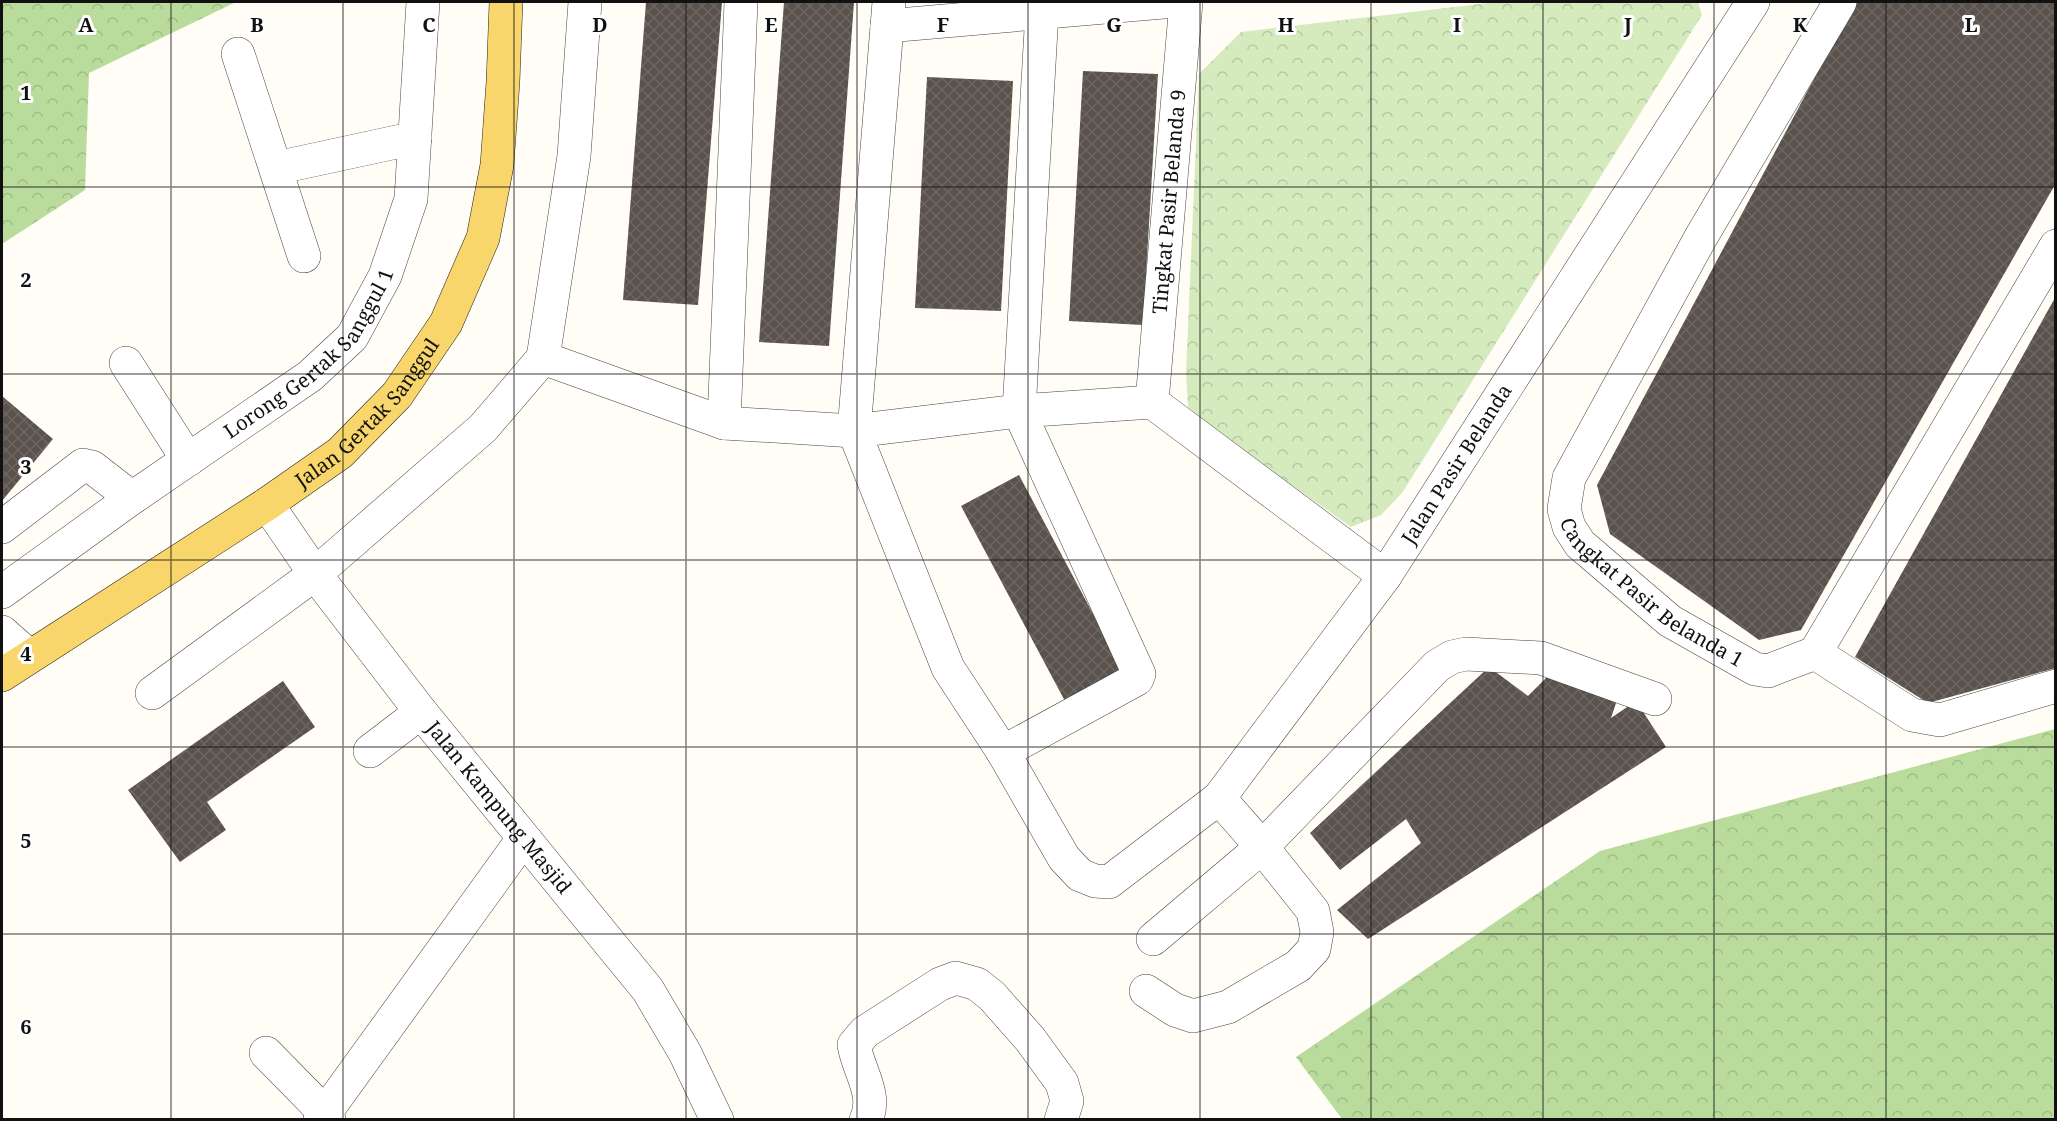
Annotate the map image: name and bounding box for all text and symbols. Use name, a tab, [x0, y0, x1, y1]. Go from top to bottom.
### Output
text: A	[78, 11, 94, 38]
text: B	[250, 11, 264, 38]
text: C	[422, 11, 436, 38]
text: D	[592, 11, 608, 38]
text: E	[764, 11, 778, 38]
text: F	[937, 11, 949, 38]
text: G	[1106, 11, 1122, 38]
text: H	[1278, 11, 1294, 38]
text: I	[1453, 11, 1461, 38]
text: J	[1623, 11, 1632, 38]
text: K	[1793, 11, 1808, 38]
text: L	[1964, 11, 1978, 38]
text: 1	[20, 79, 32, 106]
street label: Tingkat Pasir Belanda 9	[1146, 88, 1192, 315]
street label: Lorong Gertak Sanggul 1	[218, 265, 399, 444]
text: 2	[20, 266, 32, 293]
street label: Jalan Gertak Sanggul	[289, 333, 445, 494]
street label: Jalan Pasir Belanda	[1394, 379, 1518, 550]
text: 3	[20, 453, 32, 480]
street label: Cangkat Pasir Belanda 1	[1554, 515, 1749, 673]
text: 4	[20, 640, 32, 667]
street label: Jalan Kampung Masjid	[420, 714, 578, 899]
text: 5	[20, 827, 32, 854]
text: 6	[20, 1013, 32, 1040]

